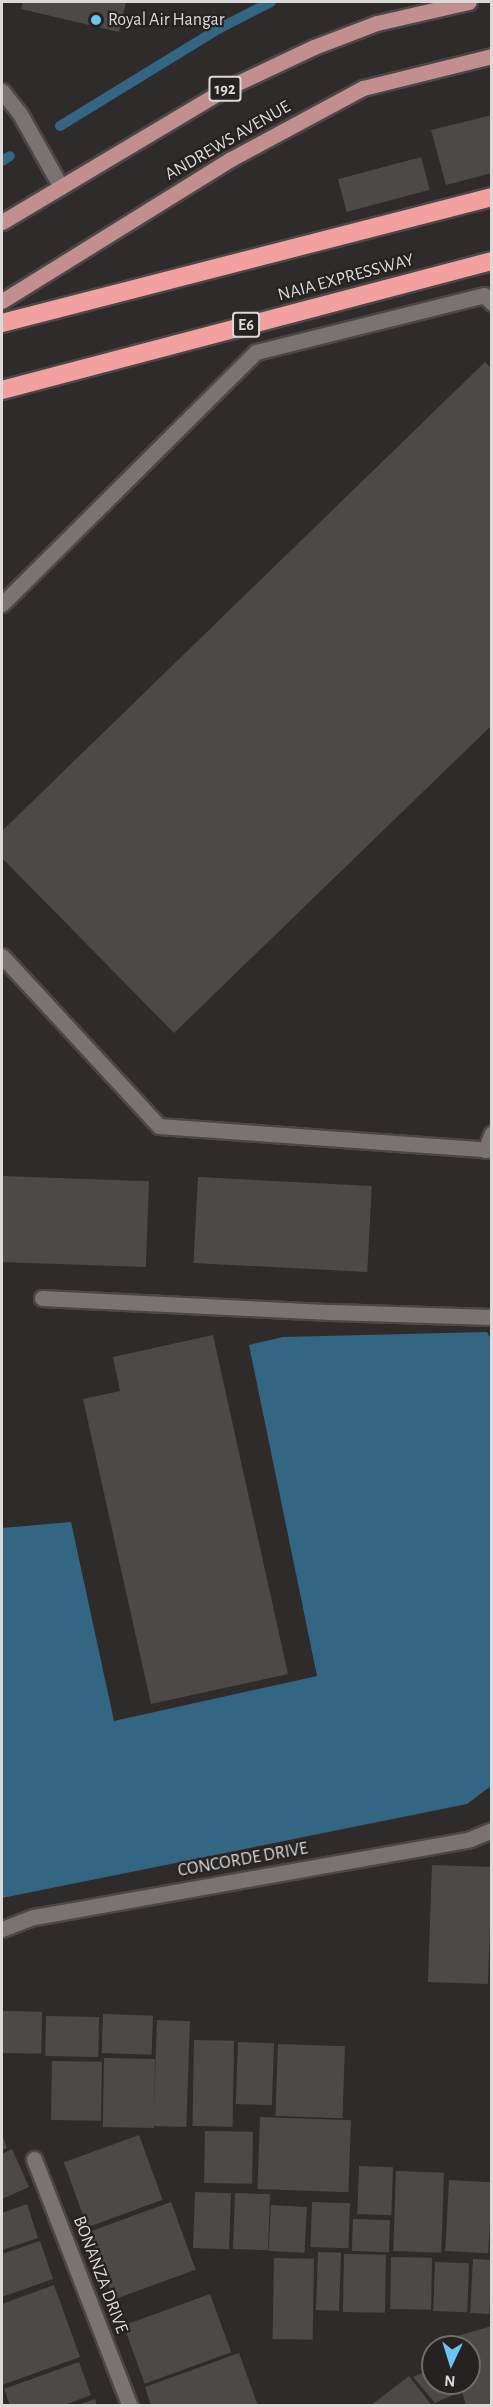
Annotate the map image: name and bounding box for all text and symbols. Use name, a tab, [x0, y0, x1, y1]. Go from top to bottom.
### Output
place label: Royal Air Hangar	[108, 9, 224, 31]
marker: Royal Air Hangar	[89, 13, 103, 27]
road number: 192	[207, 76, 243, 102]
street label: ANDREWS AVENUE	[161, 96, 295, 186]
street label: NAIA EXPRESSWAY	[276, 249, 416, 307]
road number: E6	[231, 312, 261, 338]
street label: CONCORDE DRIVE	[176, 1838, 310, 1882]
street label: BONANZA DRIVE	[68, 2213, 132, 2337]
north arrow	[421, 2335, 481, 2395]
text: N	[444, 2373, 456, 2389]

